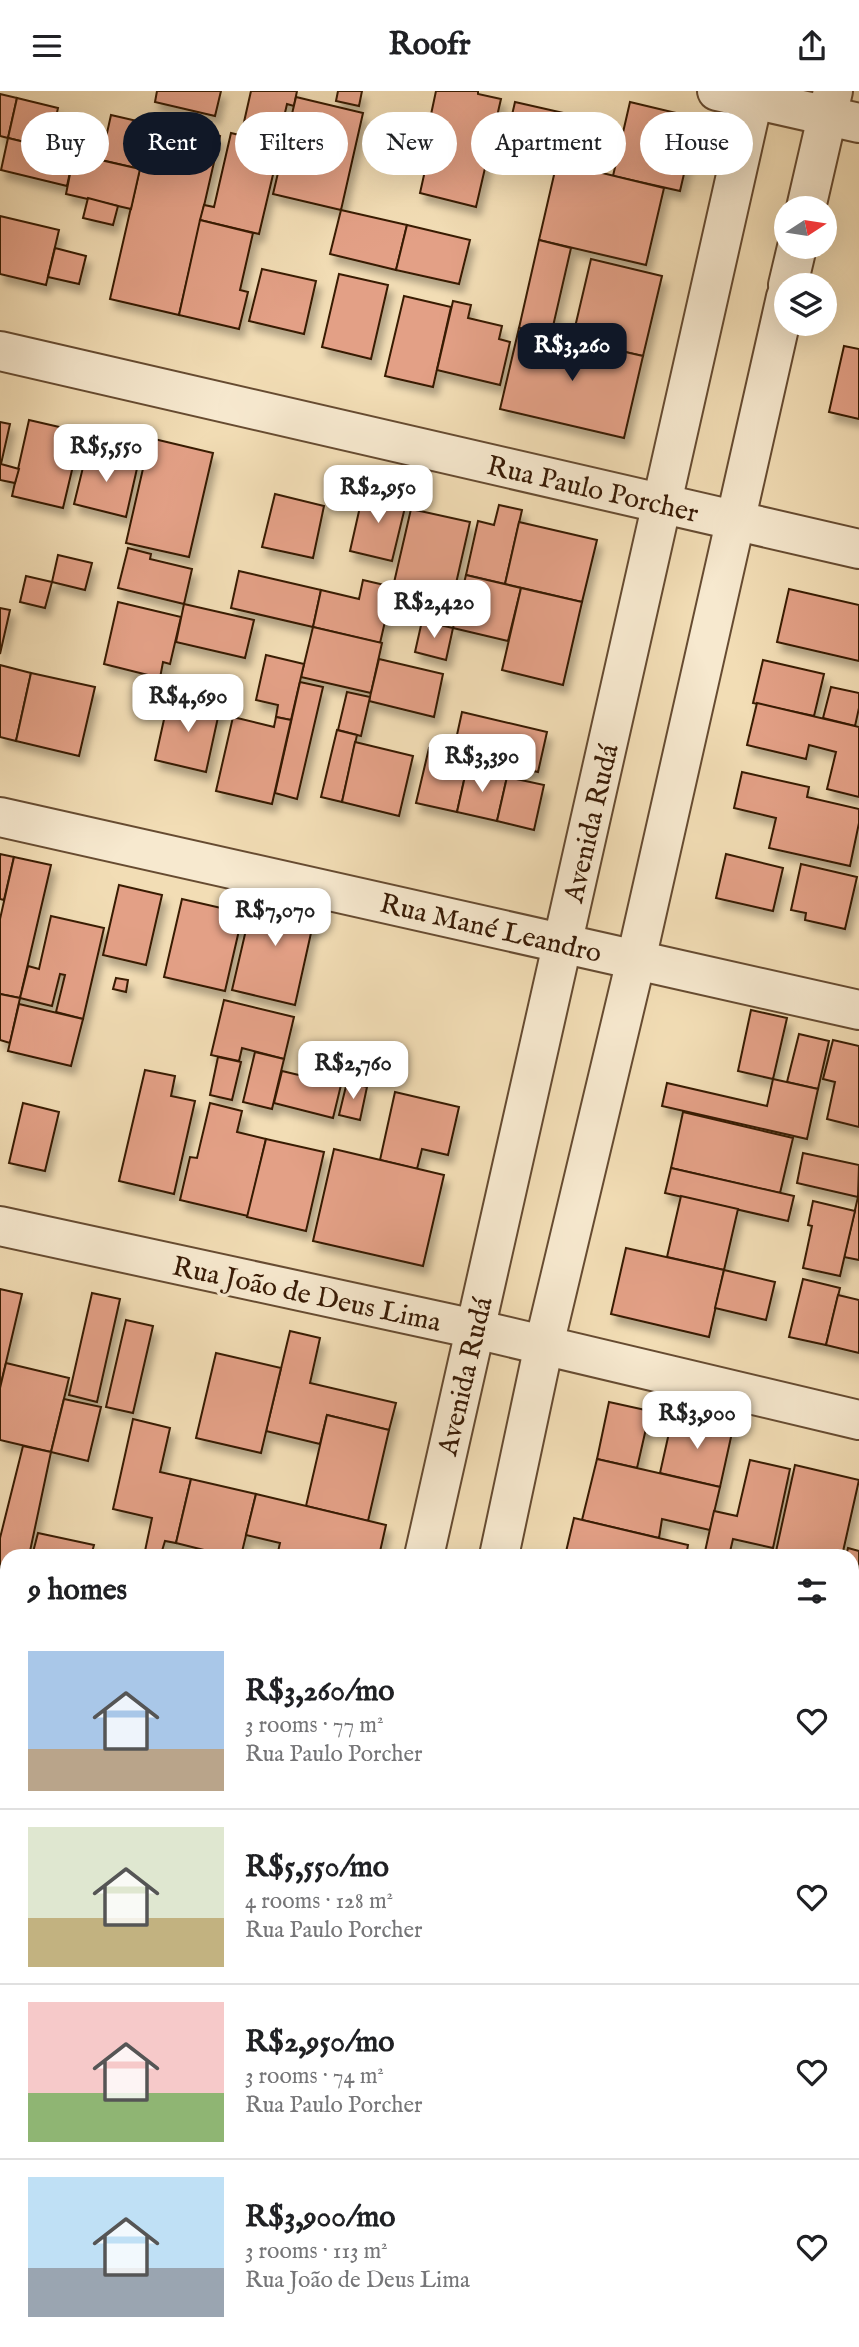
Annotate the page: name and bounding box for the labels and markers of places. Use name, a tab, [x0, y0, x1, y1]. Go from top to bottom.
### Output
pin: R$3,260	[507, 323, 637, 383]
pin: R$5,550	[41, 425, 171, 484]
pin: R$2,950	[313, 465, 443, 525]
pin: R$2,420	[369, 581, 499, 640]
pin: R$4,690	[123, 675, 253, 734]
pin: R$3,390	[417, 735, 547, 794]
pin: R$7,070	[210, 889, 340, 948]
pin: R$2,760	[288, 1041, 418, 1101]
pin: R$3,900	[632, 1391, 762, 1451]

